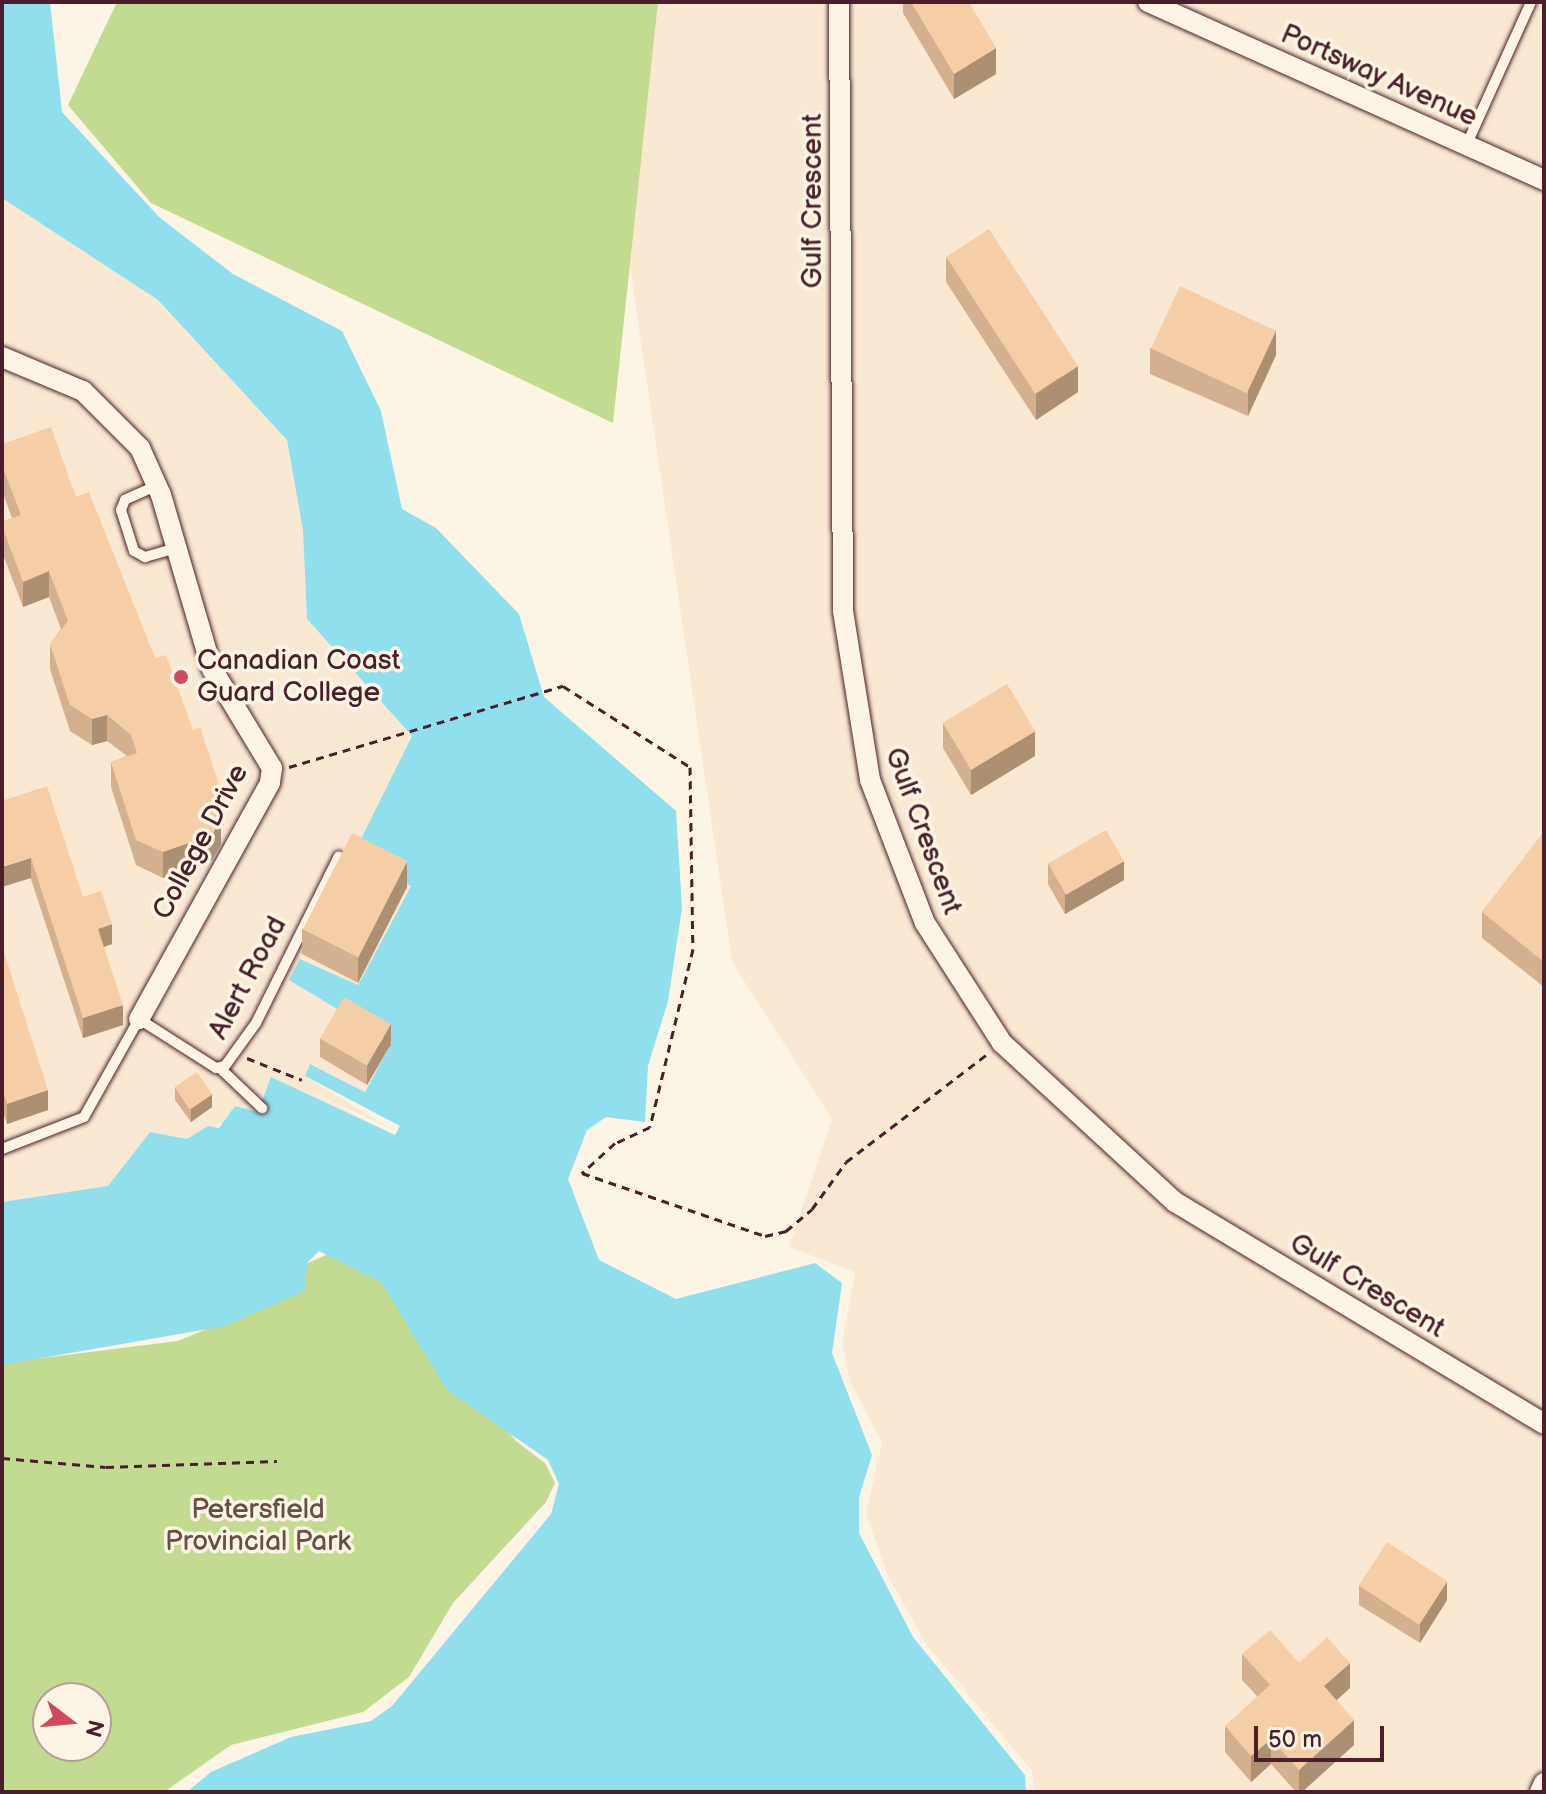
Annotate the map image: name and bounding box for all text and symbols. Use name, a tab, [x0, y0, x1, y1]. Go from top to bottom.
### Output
street label: Portsway Avenue	[1275, 17, 1483, 135]
street label: Gulf Crescent	[796, 114, 830, 288]
place label: Canadian Coast Guard College	[197, 644, 400, 710]
marker: Canadian Coast Guard College	[172, 668, 190, 686]
street label: Gulf Crescent	[877, 743, 969, 919]
street label: College Drive	[146, 759, 256, 925]
street label: Alert Road	[202, 911, 294, 1045]
street label: Gulf Crescent	[1283, 1227, 1451, 1345]
park label: Petersfield Provincial Park	[165, 1493, 351, 1559]
north arrow	[32, 1682, 112, 1762]
scale bar	[1258, 1710, 1388, 1760]
text: N	[78, 1717, 109, 1740]
text: 50 m	[1268, 1725, 1322, 1754]

